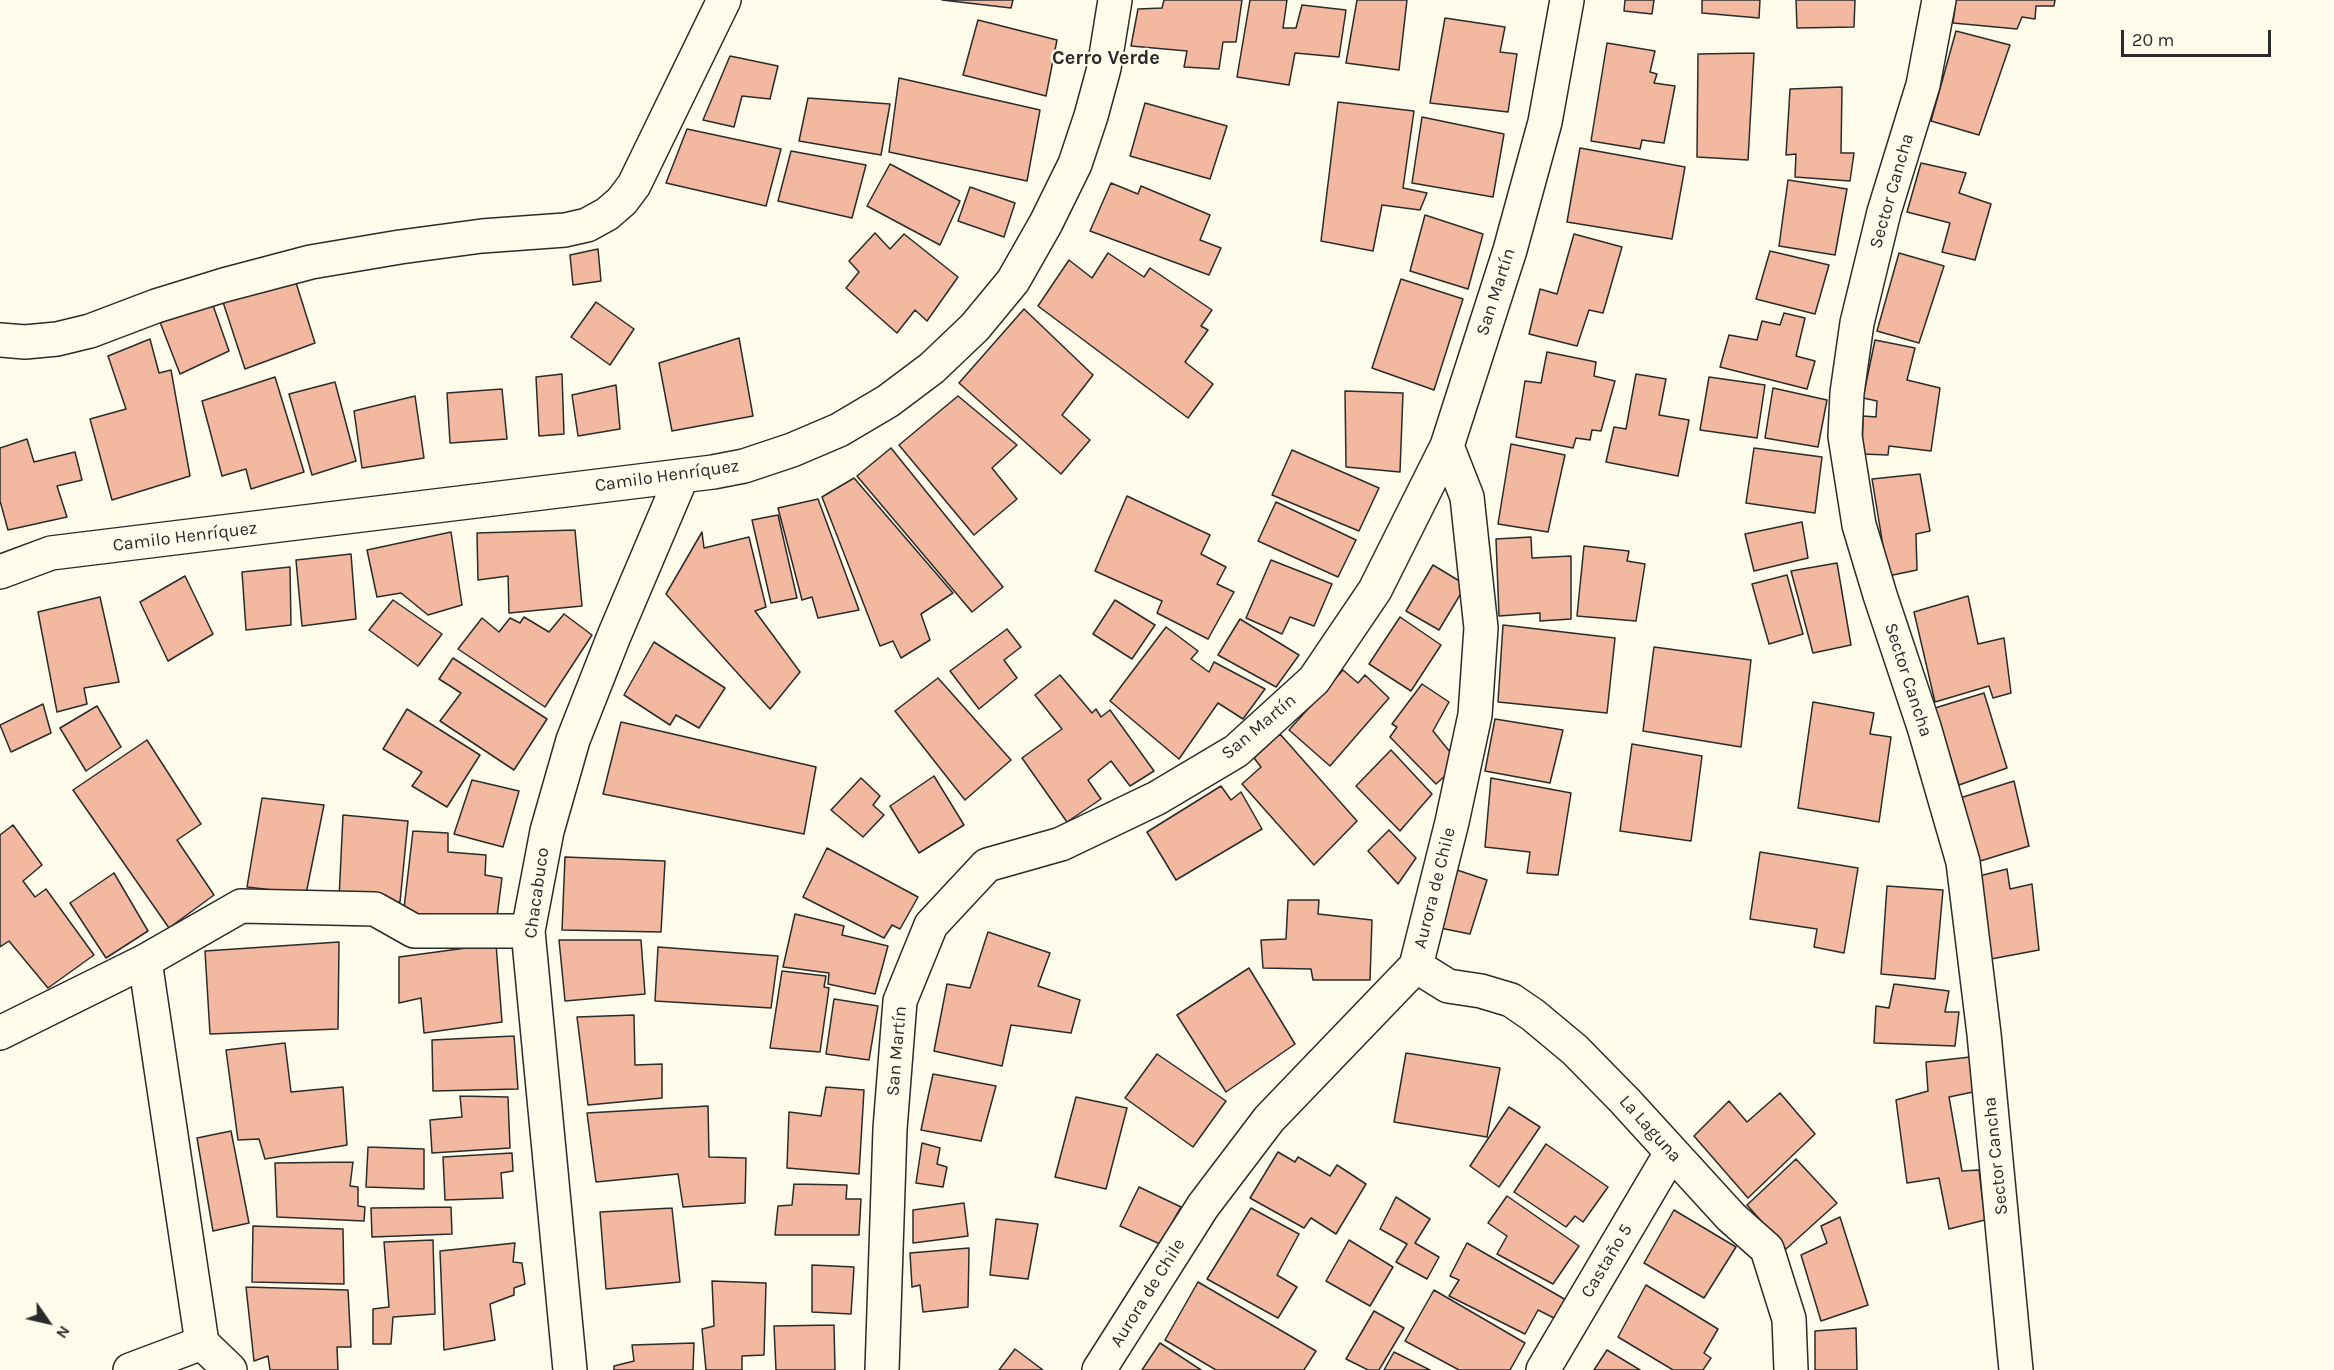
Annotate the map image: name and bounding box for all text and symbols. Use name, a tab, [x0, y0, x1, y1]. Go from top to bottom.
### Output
scale bar	[2124, 18, 2274, 56]
text: 20 m	[2132, 29, 2174, 51]
district label: Cerro Verde	[1052, 46, 1160, 70]
street label: Sector Cancha	[1865, 131, 1919, 251]
street label: San Martín	[1472, 246, 1520, 338]
street label: Camilo Henríquez	[593, 455, 741, 497]
street label: Camilo Henríquez	[111, 517, 259, 557]
street label: Sector Cancha	[1879, 620, 1937, 740]
street label: San Martín	[1217, 690, 1301, 764]
street label: Aurora de Chile	[1410, 825, 1460, 951]
street label: Chacabuco	[520, 846, 554, 940]
street label: San Martín	[882, 1005, 912, 1097]
street label: La Laguna	[1614, 1091, 1686, 1167]
street label: Sector Cancha	[1979, 1096, 2013, 1216]
street label: Castaño 5	[1577, 1220, 1637, 1302]
street label: Aurora de Chile	[1106, 1235, 1190, 1351]
north arrow	[18, 1292, 78, 1352]
text: N	[52, 1322, 74, 1342]

